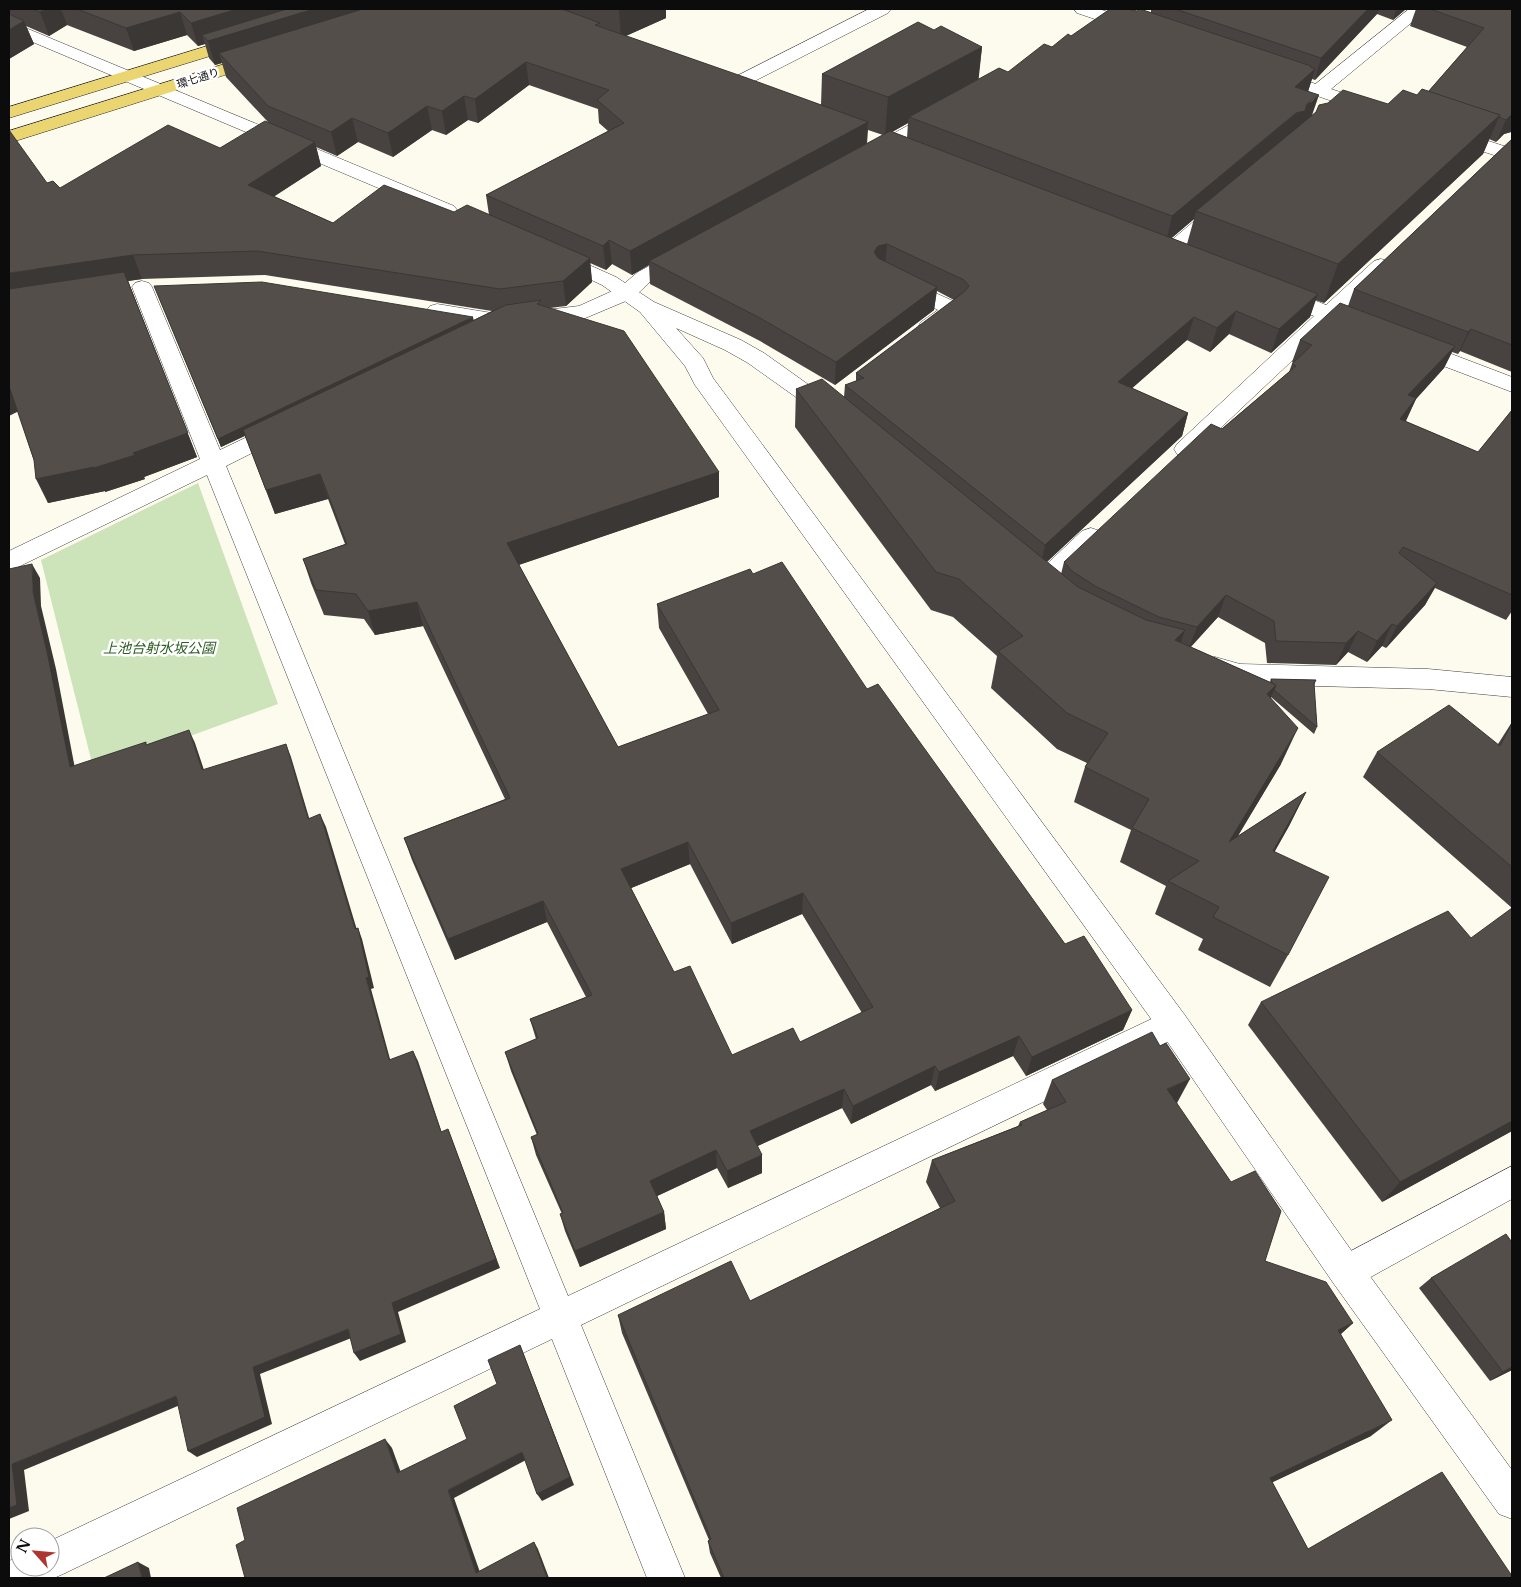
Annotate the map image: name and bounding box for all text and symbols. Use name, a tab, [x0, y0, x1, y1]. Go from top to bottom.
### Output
street label: 環七通り	[175, 65, 221, 91]
park label: 上池台射水坂公園	[103, 639, 217, 657]
north arrow	[10, 1527, 60, 1577]
text: N	[12, 1536, 34, 1556]

